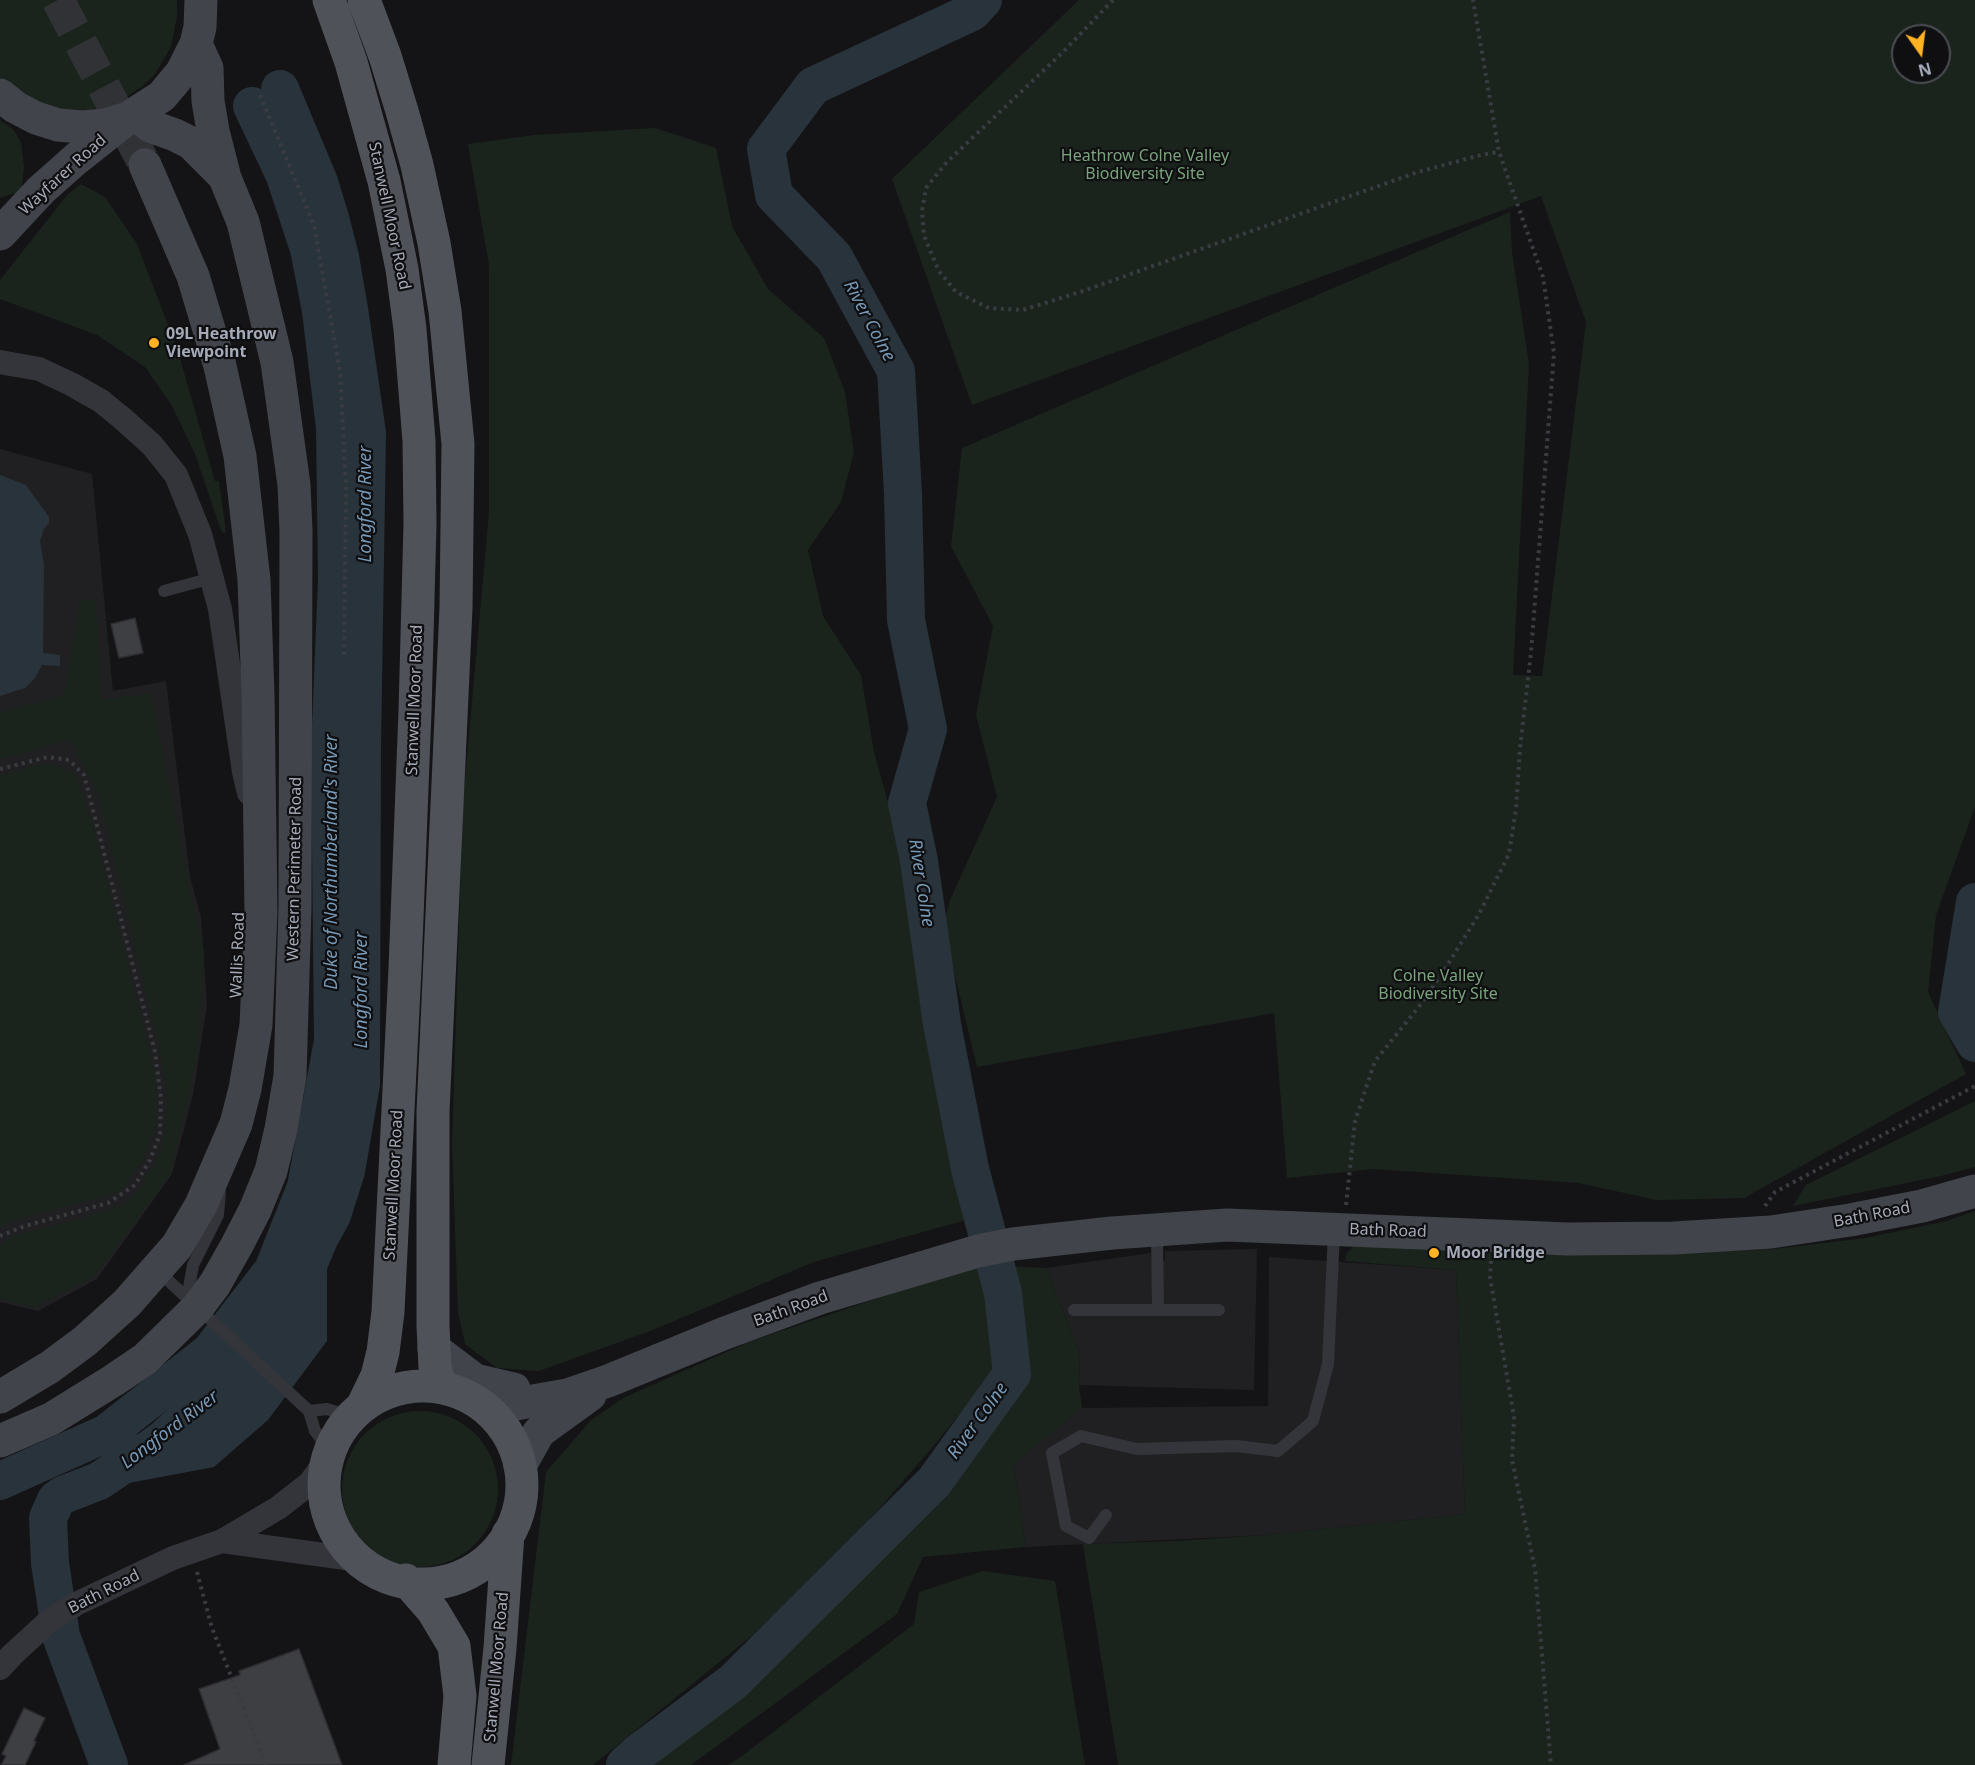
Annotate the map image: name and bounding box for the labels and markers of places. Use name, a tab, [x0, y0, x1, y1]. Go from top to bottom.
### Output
place label: 09L Heathrow Viewpoint	[166, 324, 276, 362]
marker: 09L Heathrow Viewpoint	[147, 336, 161, 350]
place label: Moor Bridge	[1446, 1243, 1545, 1263]
marker: Moor Bridge	[1427, 1246, 1441, 1260]

